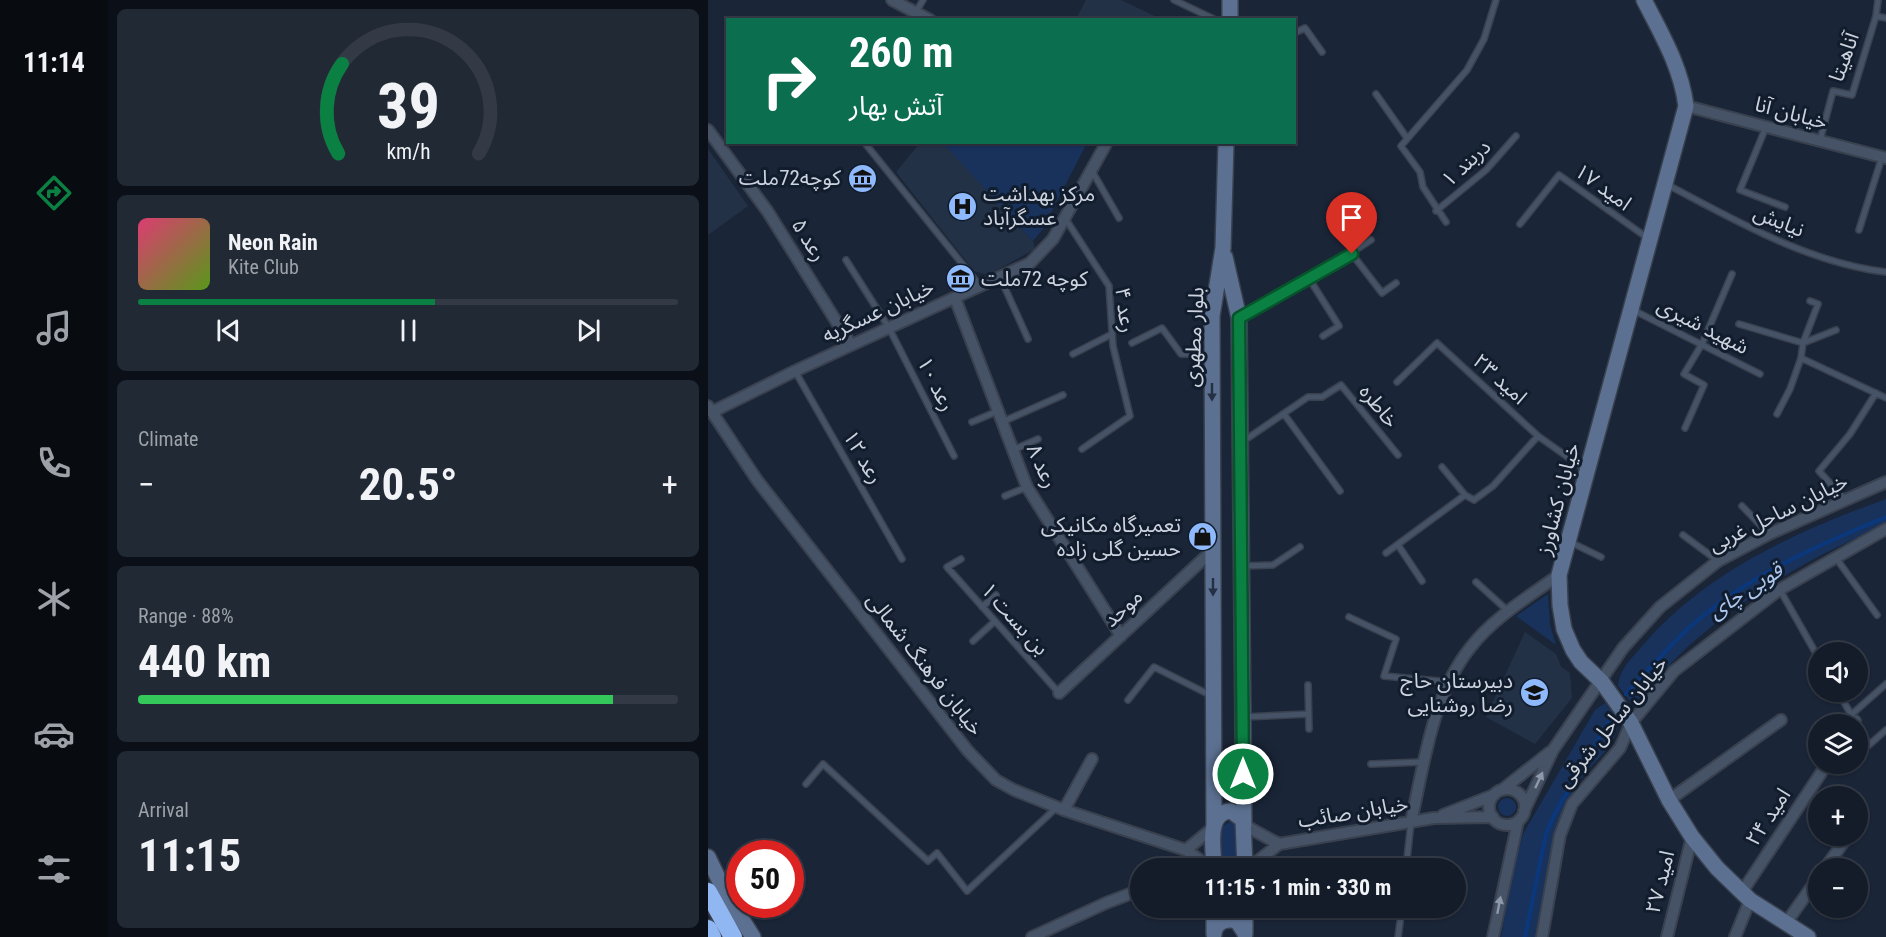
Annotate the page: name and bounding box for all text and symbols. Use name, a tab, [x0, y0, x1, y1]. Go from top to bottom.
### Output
text: 260 m	[849, 28, 954, 77]
street label: آناهیتا	[1824, 28, 1864, 85]
icon: right	[750, 42, 828, 120]
text: 11:14	[23, 47, 85, 79]
text: 39	[376, 70, 440, 143]
text: آتش بهار	[849, 90, 943, 122]
street label: خیابان آنا	[1752, 92, 1830, 134]
street label: دربند ۱	[1437, 134, 1495, 192]
text: km/h	[386, 140, 430, 165]
street label: امید ۱۷	[1570, 159, 1636, 215]
museum icon: کوچه72ملت	[846, 162, 878, 194]
place label: کوچه72ملت	[739, 166, 841, 191]
icon: directions	[33, 172, 75, 214]
place label: مرکز بهداشت عسگرآباد	[983, 182, 1095, 230]
hospital icon: مرکز بهداشت عسگرآباد	[946, 190, 978, 222]
pin	[1326, 192, 1377, 254]
street label: نیایش	[1750, 200, 1808, 242]
icon: arrive	[1335, 201, 1368, 234]
street label: رعد ۵	[787, 214, 831, 266]
text: Neon Rain	[228, 230, 318, 255]
text: Kite Club	[228, 255, 299, 279]
museum icon: کوچه 72ملت	[944, 263, 976, 295]
place label: کوچه 72ملت	[981, 267, 1088, 292]
street label: خیابان عسگریه	[818, 275, 938, 347]
street label: رعد ۴	[1110, 286, 1140, 334]
street label: بلوار مطهری	[1179, 286, 1209, 388]
street label: شهید شیری	[1653, 293, 1753, 359]
icon: music	[33, 307, 75, 349]
icon: previous	[212, 314, 245, 347]
icon: pause	[392, 314, 425, 347]
icon: next	[572, 314, 605, 347]
street label: امید ۲۳	[1468, 349, 1532, 409]
street label: رعد ۱۰	[912, 353, 960, 415]
street label: خاطره	[1354, 380, 1404, 432]
one-way arrow	[1207, 382, 1217, 401]
street label: رعد ۱۲	[838, 426, 888, 488]
text: Climate	[138, 427, 198, 451]
street label: رعد ۸	[1022, 440, 1062, 492]
street label: خیابان کشاورز	[1531, 440, 1584, 558]
icon: phone	[33, 442, 75, 484]
text: 20.5°	[359, 458, 457, 511]
text: −	[138, 465, 155, 504]
text: +	[662, 465, 678, 504]
street label: خیابان ساحل غربی	[1705, 469, 1851, 557]
place label: تعمیرگاه مکانیکی حسین گلی زاده	[1041, 513, 1181, 561]
shop icon: تعمیرگاه مکانیکی حسین گلی زاده	[1186, 521, 1218, 553]
water label: قوبی چای	[1703, 556, 1790, 625]
one-way arrow	[1208, 577, 1218, 596]
icon: climate	[33, 578, 75, 620]
street label: بن بست ۱	[976, 578, 1054, 660]
street label: موحد	[1099, 584, 1147, 632]
street label: خیابان فرهنگ شمالی	[862, 588, 988, 740]
text: Range · 88%	[138, 604, 234, 628]
text: 440 km	[138, 635, 271, 688]
map controls	[1808, 642, 1868, 918]
button: sound	[1808, 642, 1868, 702]
street label: خیابان ساحل شرقی	[1552, 652, 1672, 792]
place label: دبیرستان حاج رضا روشنایی	[1400, 669, 1513, 717]
school or university icon: دبیرستان حاج رضا روشنایی	[1518, 677, 1550, 709]
icon: car	[33, 713, 75, 755]
button: layers	[1808, 714, 1868, 774]
position arrow	[1211, 742, 1275, 806]
one-way arrow	[1534, 772, 1543, 789]
street label: امید ۲۴	[1741, 784, 1795, 850]
button: +	[1808, 786, 1868, 846]
street label: خیابان صائب	[1296, 791, 1410, 833]
text: Arrival	[138, 798, 189, 822]
text: 11:15	[138, 829, 241, 882]
speed limit sign: 50	[726, 840, 804, 918]
icon: filters	[33, 848, 75, 890]
street label: امید ۲۷	[1641, 848, 1679, 916]
button: −	[1808, 858, 1868, 918]
text: 11:15 · 1 min · 330 m	[1205, 875, 1391, 900]
one-way arrow	[1495, 895, 1504, 914]

